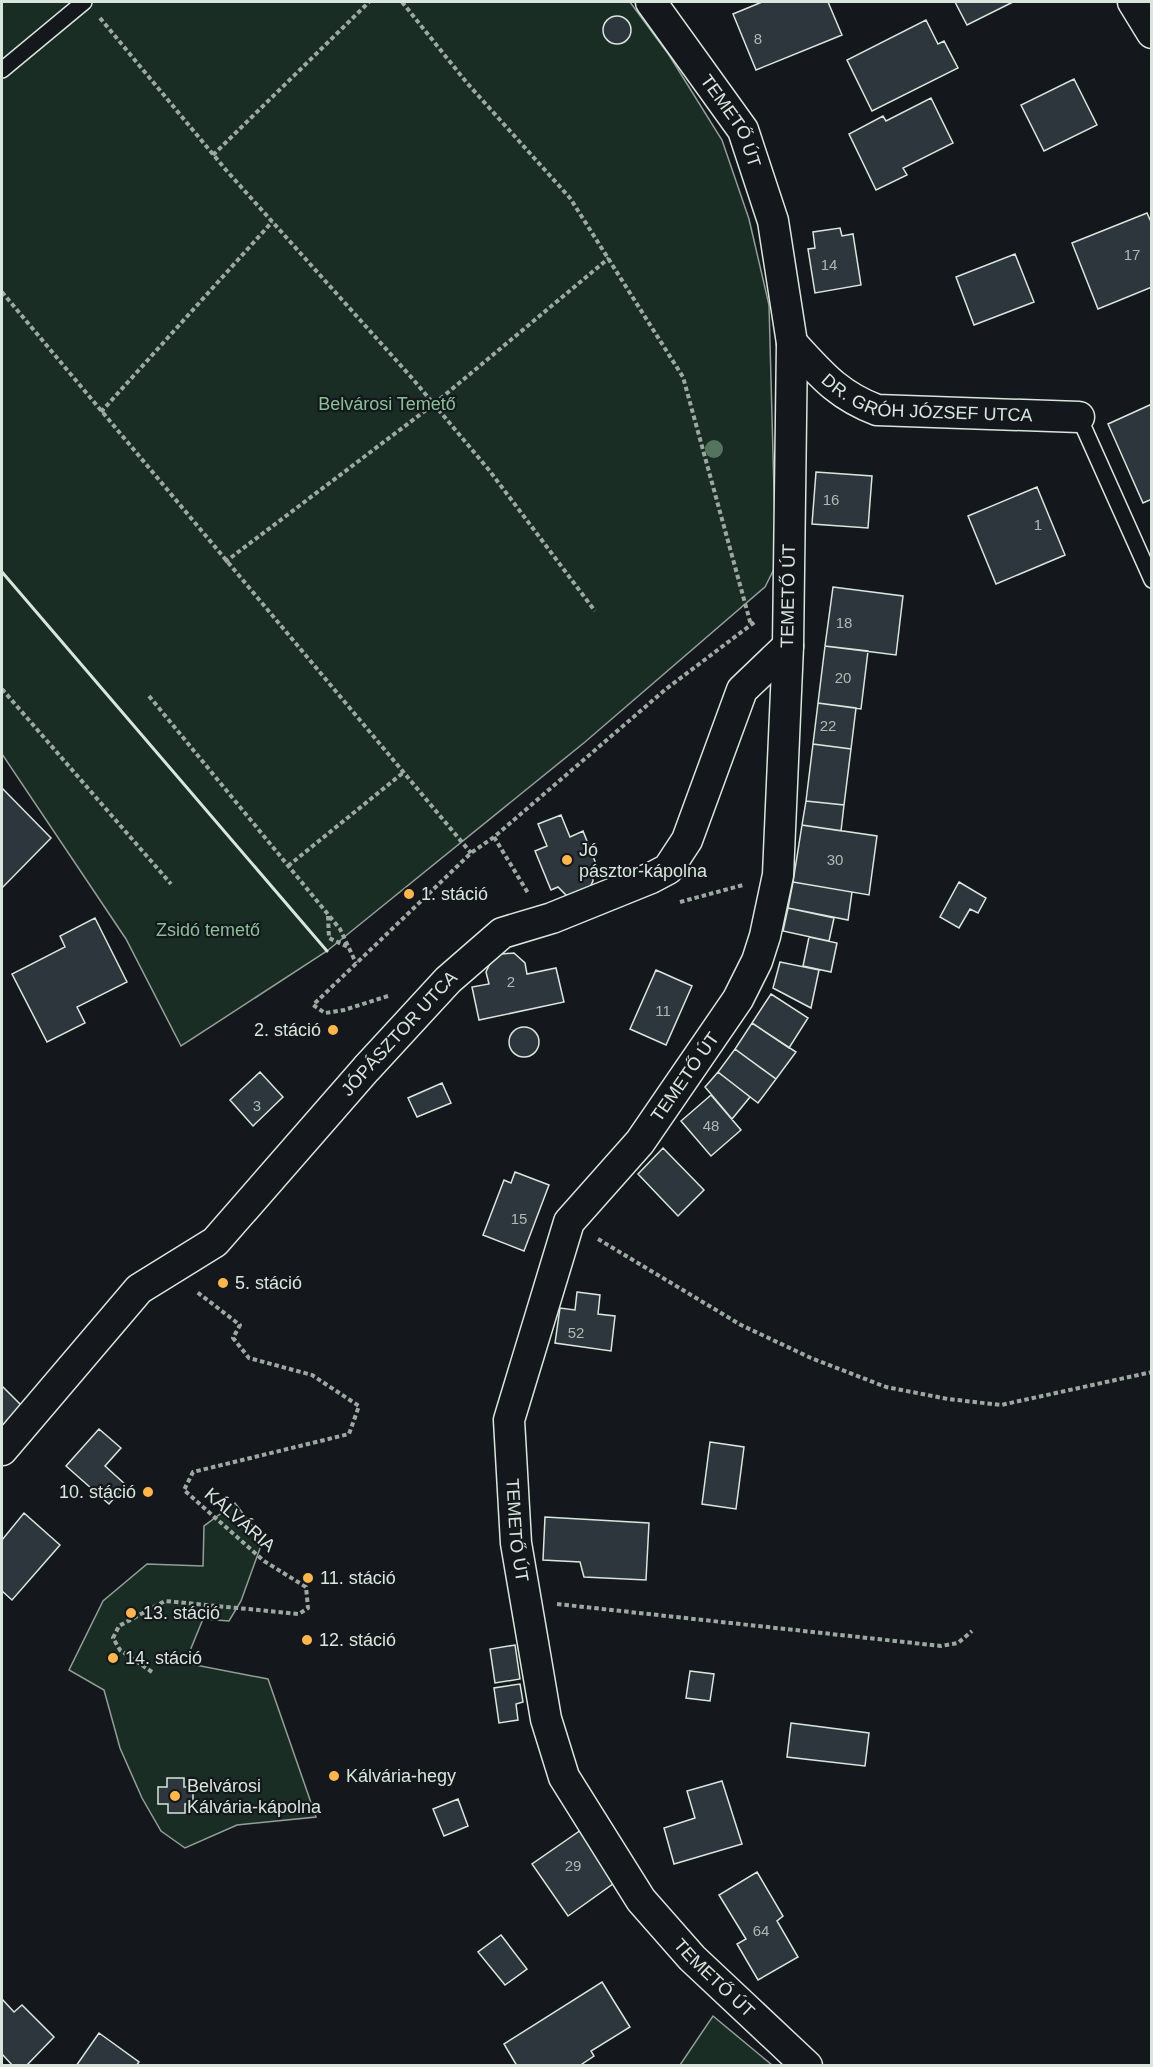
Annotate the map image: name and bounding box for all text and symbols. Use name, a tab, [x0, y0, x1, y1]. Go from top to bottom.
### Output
house number: 8	[754, 30, 762, 47]
street label: TEMETŐ ÚT	[697, 71, 765, 170]
house number: 17	[1124, 246, 1140, 263]
house number: 14	[821, 256, 837, 273]
street label: DR. GRÓH JÓZSEF UTCA	[818, 370, 1033, 425]
park label: Belvárosi Temető	[318, 394, 456, 414]
house number: 16	[823, 491, 839, 508]
house number: 1	[1034, 516, 1042, 533]
street label: TEMETŐ ÚT	[776, 544, 799, 648]
house number: 18	[836, 614, 852, 631]
house number: 20	[835, 669, 851, 686]
house number: 22	[820, 717, 836, 734]
place label: Jó pásztor-kápolna	[579, 840, 708, 881]
house number: 30	[827, 851, 843, 868]
marker: Jó pásztor-kápolna	[560, 853, 574, 867]
place label: 1. stáció	[421, 884, 488, 904]
marker: 1. stáció	[402, 887, 416, 901]
park label: Zsidó temető	[156, 920, 260, 940]
street label: JÓPÁSZTOR UTCA	[337, 967, 461, 1100]
house number: 2	[507, 973, 515, 990]
house number: 11	[655, 1002, 671, 1019]
place label: 2. stáció	[254, 1020, 321, 1040]
marker: 2. stáció	[326, 1023, 340, 1037]
street label: TEMETŐ ÚT	[646, 1028, 723, 1125]
house number: 3	[253, 1097, 261, 1114]
house number: 48	[703, 1117, 719, 1134]
house number: 15	[511, 1210, 527, 1227]
place label: 5. stáció	[235, 1273, 302, 1293]
marker: 5. stáció	[216, 1276, 230, 1290]
house number: 52	[568, 1324, 584, 1341]
street label: TEMETŐ ÚT	[502, 1478, 532, 1583]
place label: 10. stáció	[59, 1482, 136, 1502]
street label: KÁLVÁRIA	[201, 1484, 279, 1556]
marker: 10. stáció	[141, 1485, 155, 1499]
place label: 11. stáció	[320, 1568, 396, 1588]
marker: 11. stáció	[301, 1571, 315, 1585]
place label: 13. stáció	[143, 1603, 220, 1623]
marker: 13. stáció	[124, 1606, 138, 1620]
place label: 12. stáció	[319, 1630, 396, 1650]
marker: 12. stáció	[300, 1633, 314, 1647]
place label: 14. stáció	[125, 1648, 202, 1668]
marker: 14. stáció	[106, 1651, 120, 1665]
place label: Kálvária-hegy	[346, 1766, 456, 1786]
marker: Kálvária-hegy	[327, 1769, 341, 1783]
place label: Belvárosi Kálvária-kápolna	[187, 1776, 322, 1817]
marker: Belvárosi Kálvária-kápolna	[168, 1789, 182, 1803]
house number: 29	[565, 1857, 581, 1874]
house number: 64	[753, 1922, 769, 1939]
street label: TEMETŐ ÚT	[670, 1935, 758, 2021]

